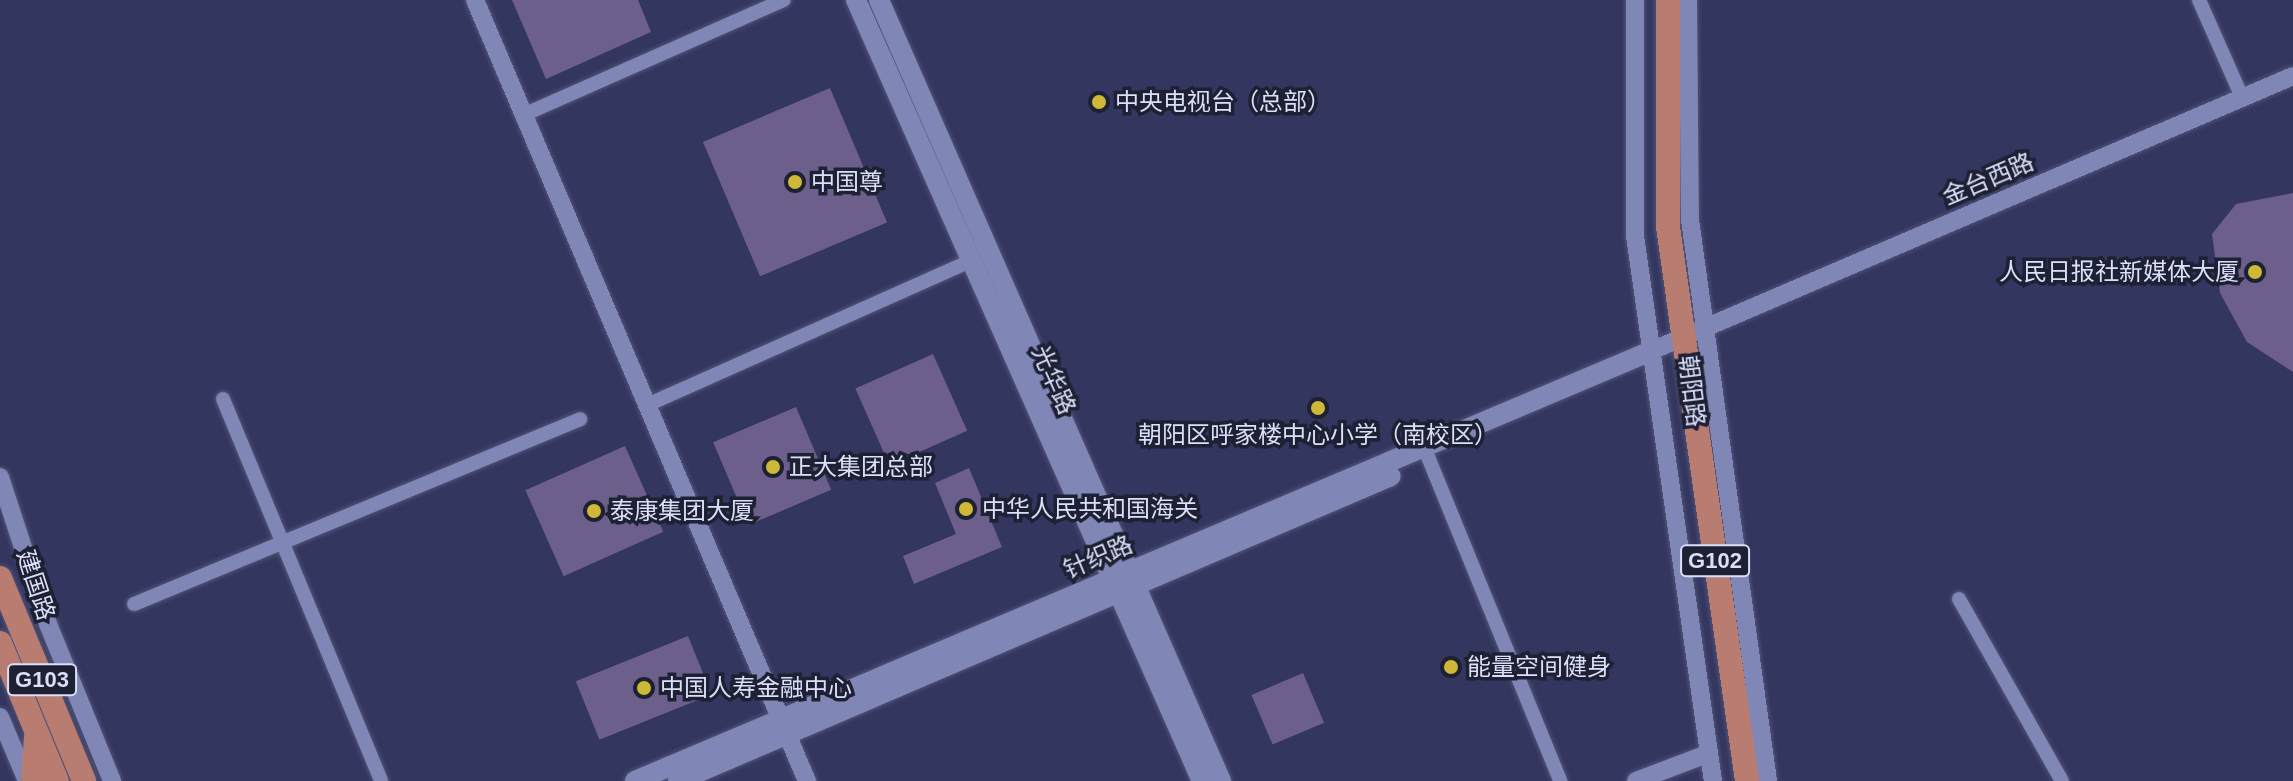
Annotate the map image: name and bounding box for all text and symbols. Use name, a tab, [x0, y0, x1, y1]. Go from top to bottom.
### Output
place label: 中央电视台（总部）	[1115, 88, 1331, 116]
marker: 中央电视台（总部）	[1090, 93, 1108, 111]
street label: 金台西路	[1938, 147, 2038, 211]
place label: 中国尊	[811, 168, 883, 196]
marker: 中国尊	[786, 173, 804, 191]
place label: 人民日报社新媒体大厦	[1999, 258, 2239, 286]
marker: 人民日报社新媒体大厦	[2246, 263, 2264, 281]
street label: 光华路	[1026, 341, 1082, 419]
street label: 朝阳路	[1673, 354, 1711, 428]
marker: 朝阳区呼家楼中心小学（南校区）	[1309, 399, 1327, 417]
place label: 朝阳区呼家楼中心小学（南校区）	[1138, 421, 1498, 449]
place label: 正大集团总部	[789, 453, 933, 481]
marker: 正大集团总部	[764, 458, 782, 476]
place label: 中华人民共和国海关	[982, 495, 1198, 523]
place label: 泰康集团大厦	[610, 497, 754, 525]
marker: 中华人民共和国海关	[957, 500, 975, 518]
marker: 泰康集团大厦	[585, 502, 603, 520]
street label: 针织路	[1059, 530, 1137, 584]
road number: G102	[1679, 543, 1751, 579]
street label: 建国路	[11, 546, 61, 624]
place label: 能量空间健身	[1467, 653, 1611, 681]
marker: 能量空间健身	[1442, 658, 1460, 676]
road number: G103	[6, 662, 78, 698]
place label: 中国人寿金融中心	[660, 674, 852, 702]
marker: 中国人寿金融中心	[635, 679, 653, 697]

